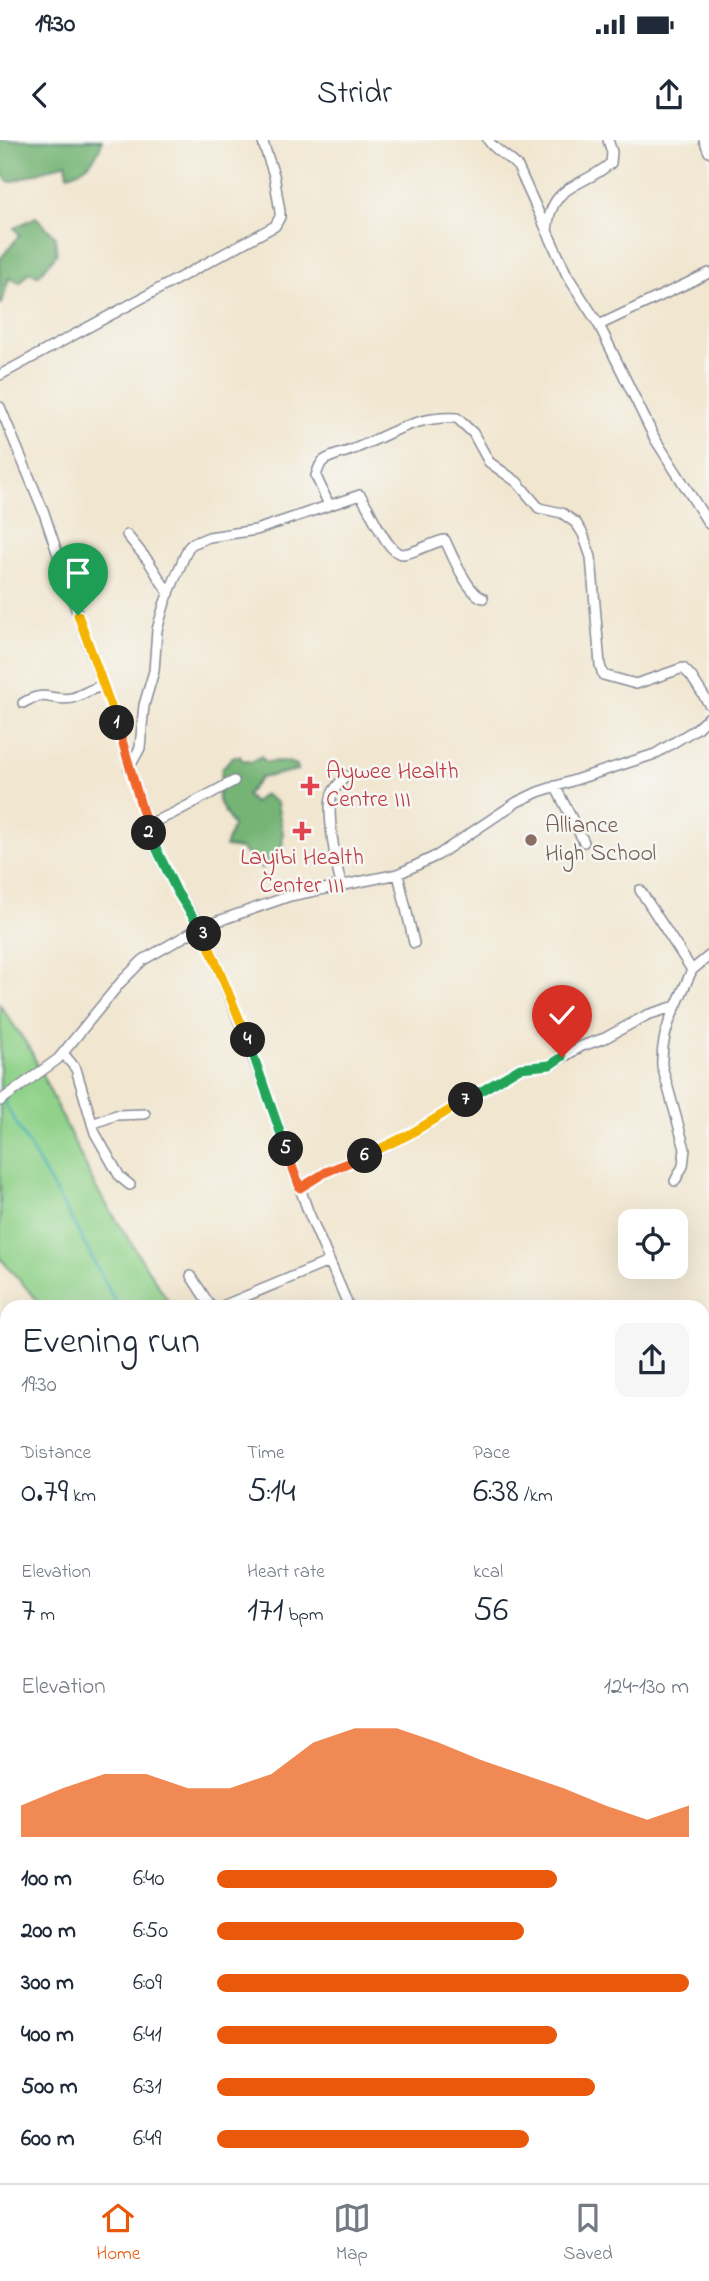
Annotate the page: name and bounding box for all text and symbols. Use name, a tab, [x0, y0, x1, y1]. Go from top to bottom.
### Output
text: 19:30	[35, 6, 75, 44]
text: Stridr	[317, 71, 392, 118]
icon: back	[21, 76, 59, 114]
icon: share	[650, 76, 688, 114]
pin	[48, 543, 108, 615]
icon: arrive	[59, 554, 97, 592]
pin: 1	[100, 706, 134, 740]
text: 1	[113, 709, 120, 736]
place label: Aywee Health Centre III	[326, 755, 459, 818]
marker: Aywee Health Centre III	[300, 776, 320, 796]
place label: Alliance High School	[545, 809, 656, 872]
pin: 2	[132, 816, 166, 850]
text: 2	[144, 819, 153, 846]
marker: Layibi Health Center III	[292, 821, 312, 841]
marker: Alliance High School	[523, 832, 539, 848]
place label: Layibi Health Center III	[240, 841, 364, 904]
pin: 3	[186, 916, 222, 952]
text: 3	[200, 920, 207, 947]
pin	[532, 985, 592, 1057]
icon: check	[543, 996, 581, 1034]
pin: 4	[230, 1023, 266, 1058]
text: 4	[244, 1026, 251, 1053]
pin: 7	[448, 1082, 484, 1118]
text: 7	[462, 1086, 469, 1113]
pin: 5	[268, 1132, 304, 1166]
text: 5	[280, 1135, 291, 1162]
pin: 6	[348, 1138, 382, 1174]
text: 6	[360, 1142, 369, 1169]
map controls	[618, 1209, 688, 1279]
button: locate	[618, 1209, 688, 1279]
text: Evening run	[21, 1315, 200, 1371]
button: share	[615, 1323, 689, 1397]
text: 19:30	[21, 1369, 57, 1402]
text: Distance	[21, 1440, 91, 1467]
text: Time	[247, 1440, 285, 1467]
text: Pace	[473, 1440, 510, 1467]
text: 0.79	[21, 1467, 68, 1518]
text: 5:14	[247, 1467, 296, 1518]
text: 6:38	[473, 1467, 519, 1518]
text: km	[68, 1483, 96, 1510]
text: /km	[519, 1483, 553, 1510]
text: Elevation	[21, 1559, 91, 1586]
text: Heart rate	[247, 1559, 325, 1586]
text: kcal	[473, 1559, 503, 1586]
text: 7	[21, 1586, 35, 1637]
text: 171	[247, 1586, 284, 1637]
text: 56	[473, 1586, 508, 1637]
text: m	[35, 1602, 55, 1629]
text: bpm	[284, 1602, 324, 1629]
text: Elevation	[21, 1671, 106, 1704]
text: 124–130 m	[604, 1671, 689, 1704]
text: 100 m	[21, 1863, 72, 1896]
text: 6:40	[133, 1863, 165, 1896]
text: 200 m	[21, 1915, 76, 1948]
text: 6:50	[133, 1915, 168, 1948]
text: 300 m	[21, 1967, 74, 2000]
text: 6:09	[133, 1967, 162, 2000]
text: 400 m	[21, 2019, 74, 2052]
text: 6:41	[133, 2019, 162, 2052]
text: 500 m	[21, 2071, 78, 2104]
text: 6:31	[133, 2071, 162, 2104]
text: 600 m	[21, 2123, 75, 2156]
text: 6:49	[133, 2123, 161, 2156]
tab: Home	[96, 2199, 140, 2268]
tab: Map	[333, 2199, 371, 2268]
tab: Saved	[563, 2199, 613, 2268]

